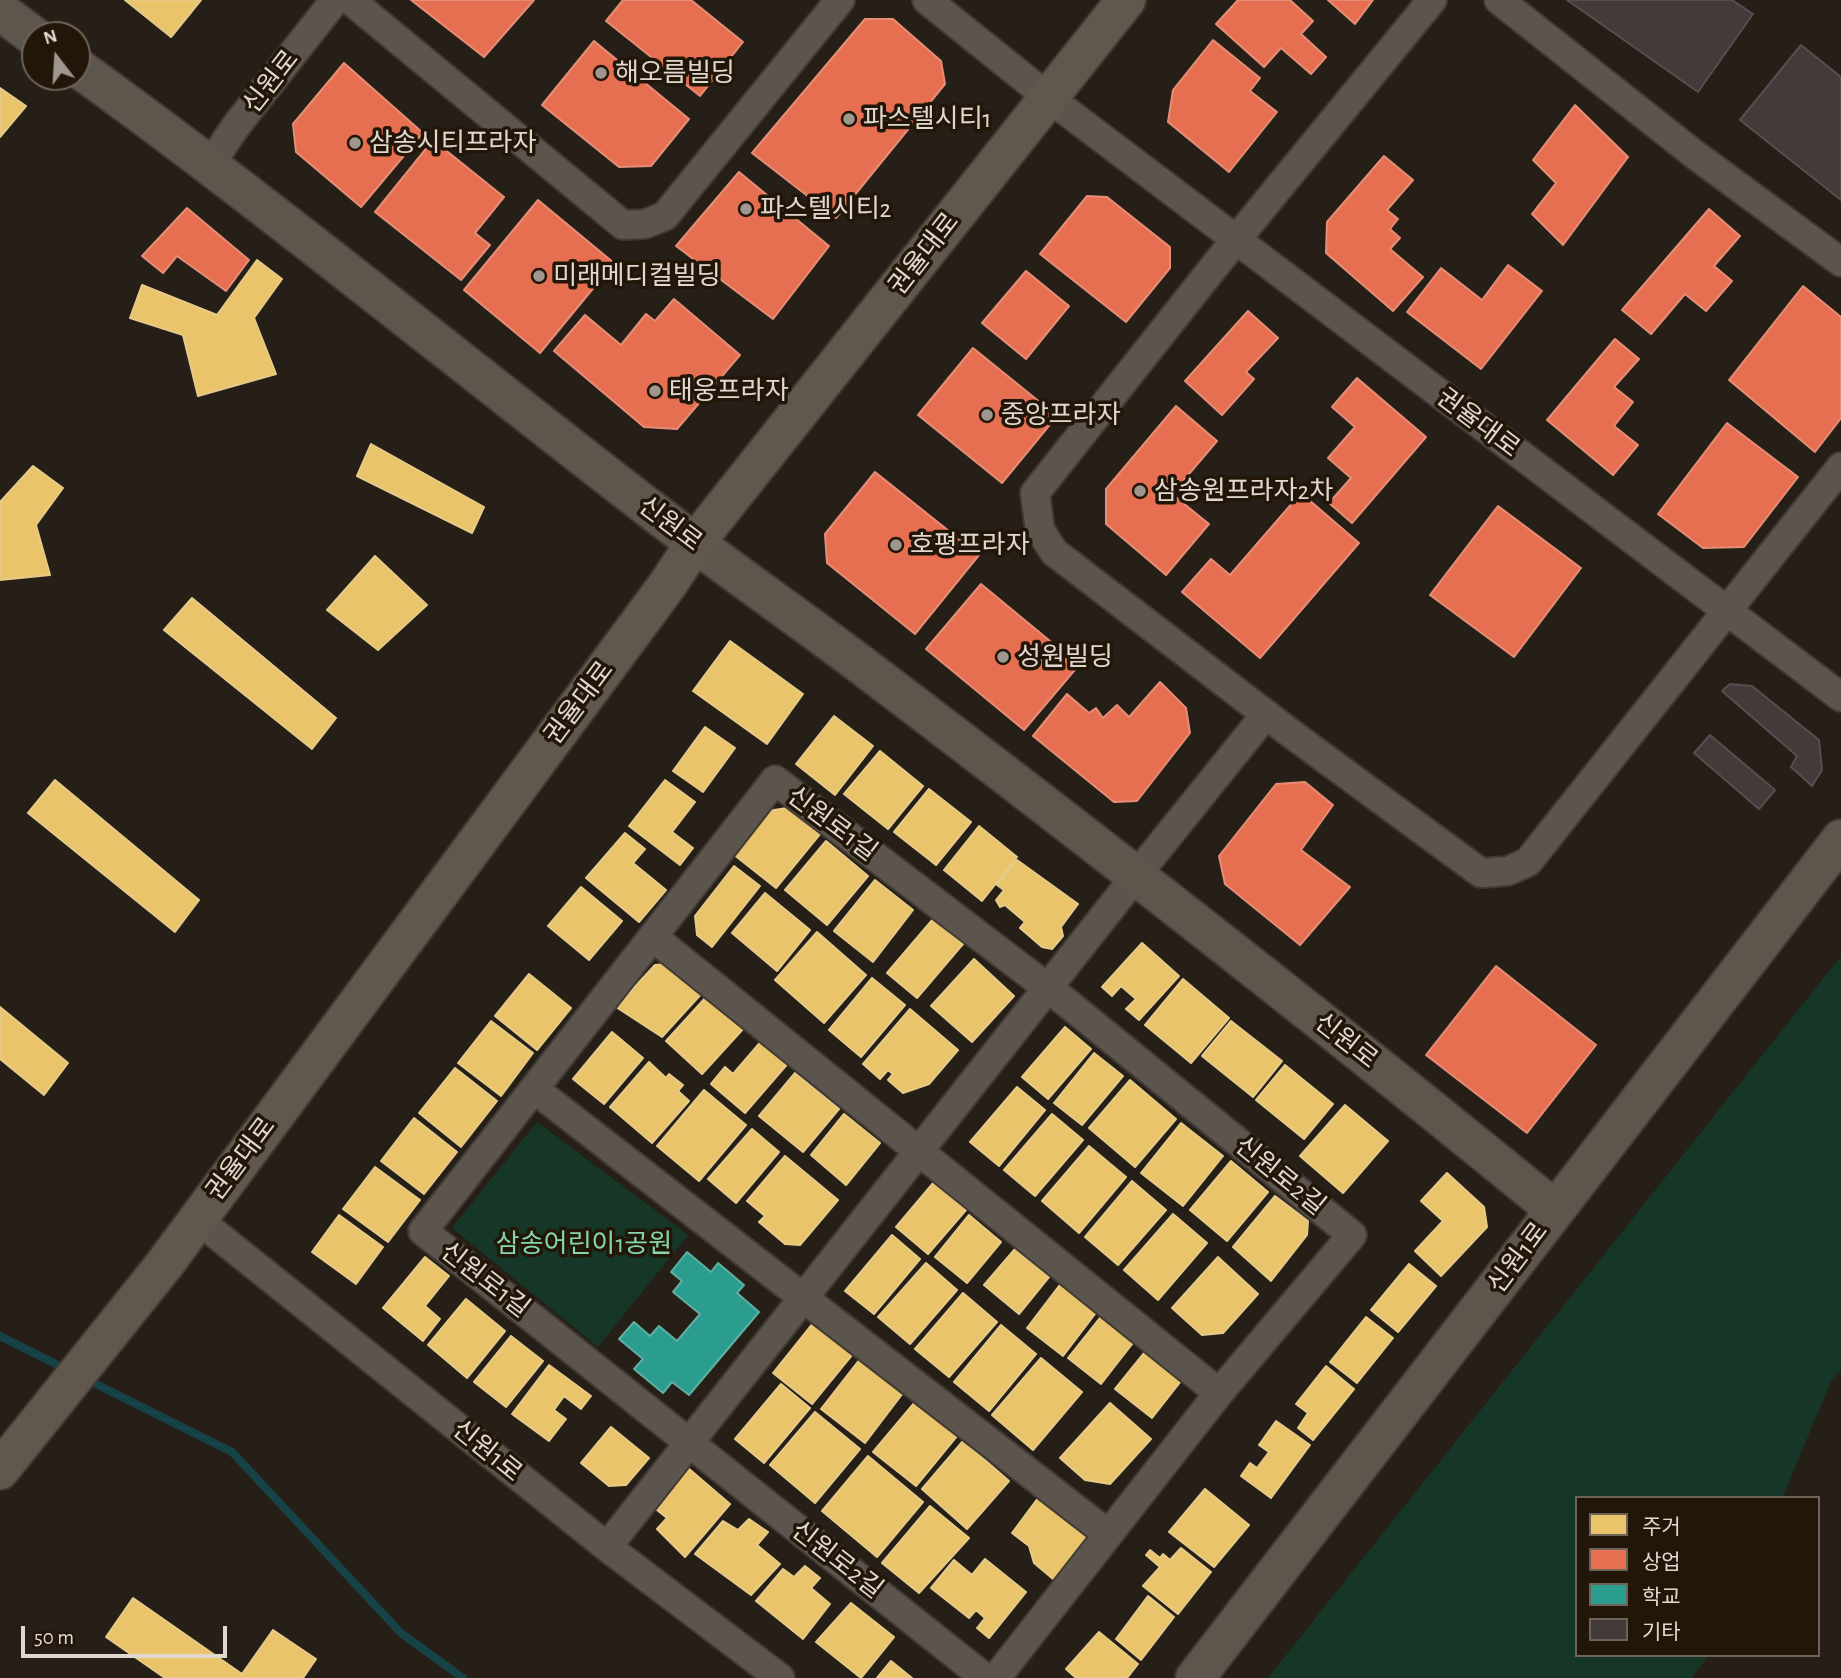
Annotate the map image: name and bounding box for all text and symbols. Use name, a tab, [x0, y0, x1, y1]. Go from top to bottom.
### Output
north arrow	[21, 21, 91, 91]
text: N	[41, 26, 59, 48]
street label: 신원로	[237, 44, 305, 120]
place label: 해오름빌딩	[615, 57, 735, 89]
marker: 해오름빌딩	[593, 65, 609, 81]
place label: 파스텔시티1	[863, 103, 992, 135]
marker: 파스텔시티1	[841, 111, 857, 127]
place label: 삼송시티프라자	[369, 127, 536, 159]
marker: 삼송시티프라자	[347, 135, 363, 151]
place label: 파스텔시티2	[760, 193, 891, 225]
marker: 파스텔시티2	[738, 201, 754, 217]
street label: 권율대로	[882, 207, 966, 301]
place label: 미래메디컬빌딩	[553, 260, 720, 292]
marker: 미래메디컬빌딩	[531, 268, 547, 284]
place label: 태웅프라자	[669, 375, 789, 407]
street label: 권율대로	[1430, 382, 1526, 464]
marker: 태웅프라자	[647, 383, 663, 399]
place label: 중앙프라자	[1001, 399, 1121, 431]
marker: 중앙프라자	[979, 407, 995, 423]
place label: 삼송원프라자2차	[1154, 475, 1333, 507]
marker: 삼송원프라자2차	[1132, 483, 1148, 499]
street label: 신원로	[632, 490, 708, 558]
place label: 호평프라자	[910, 529, 1030, 561]
marker: 호평프라자	[888, 537, 904, 553]
place label: 성원빌딩	[1017, 641, 1113, 673]
marker: 성원빌딩	[995, 649, 1011, 665]
street label: 권율대로	[538, 655, 620, 751]
street label: 신원로1길	[781, 780, 883, 868]
street label: 신원로	[1308, 1007, 1384, 1075]
street label: 권율대로	[200, 1111, 282, 1207]
street label: 신원로2길	[1228, 1130, 1332, 1222]
street label: 신원1로	[1481, 1216, 1555, 1300]
park label: 삼송어린이1공원	[496, 1228, 672, 1260]
street label: 신원로1길	[434, 1236, 536, 1324]
street label: 신원1로	[446, 1413, 528, 1489]
legend	[1575, 1496, 1820, 1657]
street label: 신원로2길	[785, 1515, 889, 1605]
text: 주거	[1642, 1517, 1681, 1538]
text: 상업	[1642, 1552, 1681, 1573]
text: 학교	[1642, 1587, 1681, 1608]
scale bar	[24, 1612, 231, 1656]
text: 기타	[1642, 1622, 1681, 1643]
text: 50 m	[34, 1627, 74, 1648]

